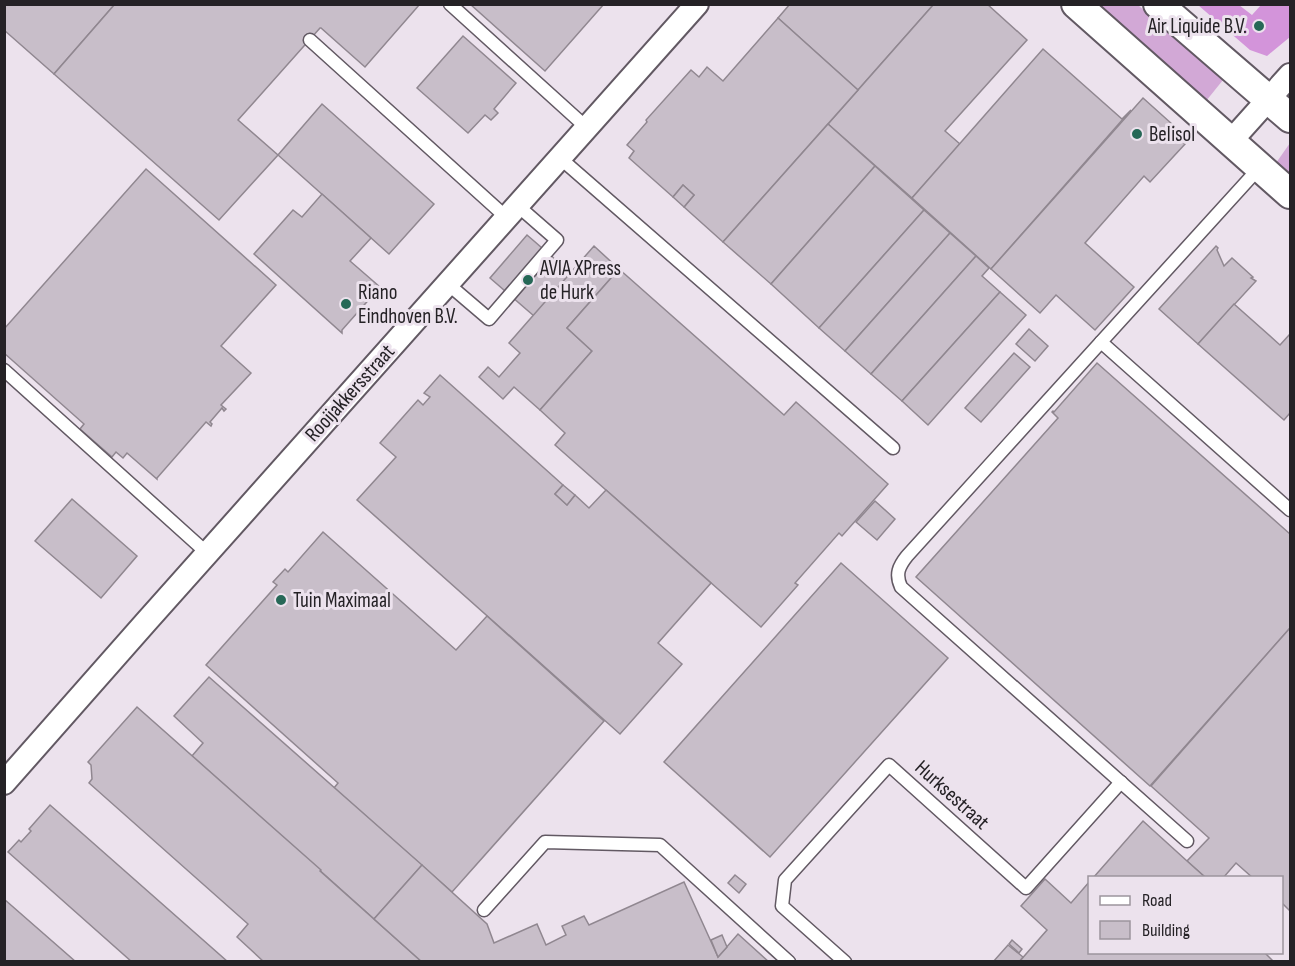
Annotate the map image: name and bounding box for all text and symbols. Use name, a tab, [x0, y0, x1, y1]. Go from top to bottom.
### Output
place label: Air Liquide B.V.	[1147, 14, 1247, 39]
marker: Air Liquide B.V.	[1252, 19, 1266, 33]
place label: Belisol	[1149, 122, 1195, 147]
marker: Belisol	[1130, 127, 1144, 141]
place label: AVIA XPress de Hurk	[539, 256, 621, 305]
marker: AVIA XPress de Hurk	[521, 273, 535, 287]
place label: Riano Eindhoven B.V.	[358, 280, 458, 329]
marker: Riano Eindhoven B.V.	[339, 297, 353, 311]
street label: Rooijakkersstraat	[300, 339, 400, 447]
place label: Tuin Maximaal	[293, 588, 391, 613]
marker: Tuin Maximaal	[274, 593, 288, 607]
street label: Hurksestraat	[910, 755, 994, 835]
legend	[1088, 876, 1283, 954]
text: Road	[1142, 890, 1172, 911]
text: Building	[1142, 920, 1190, 941]

